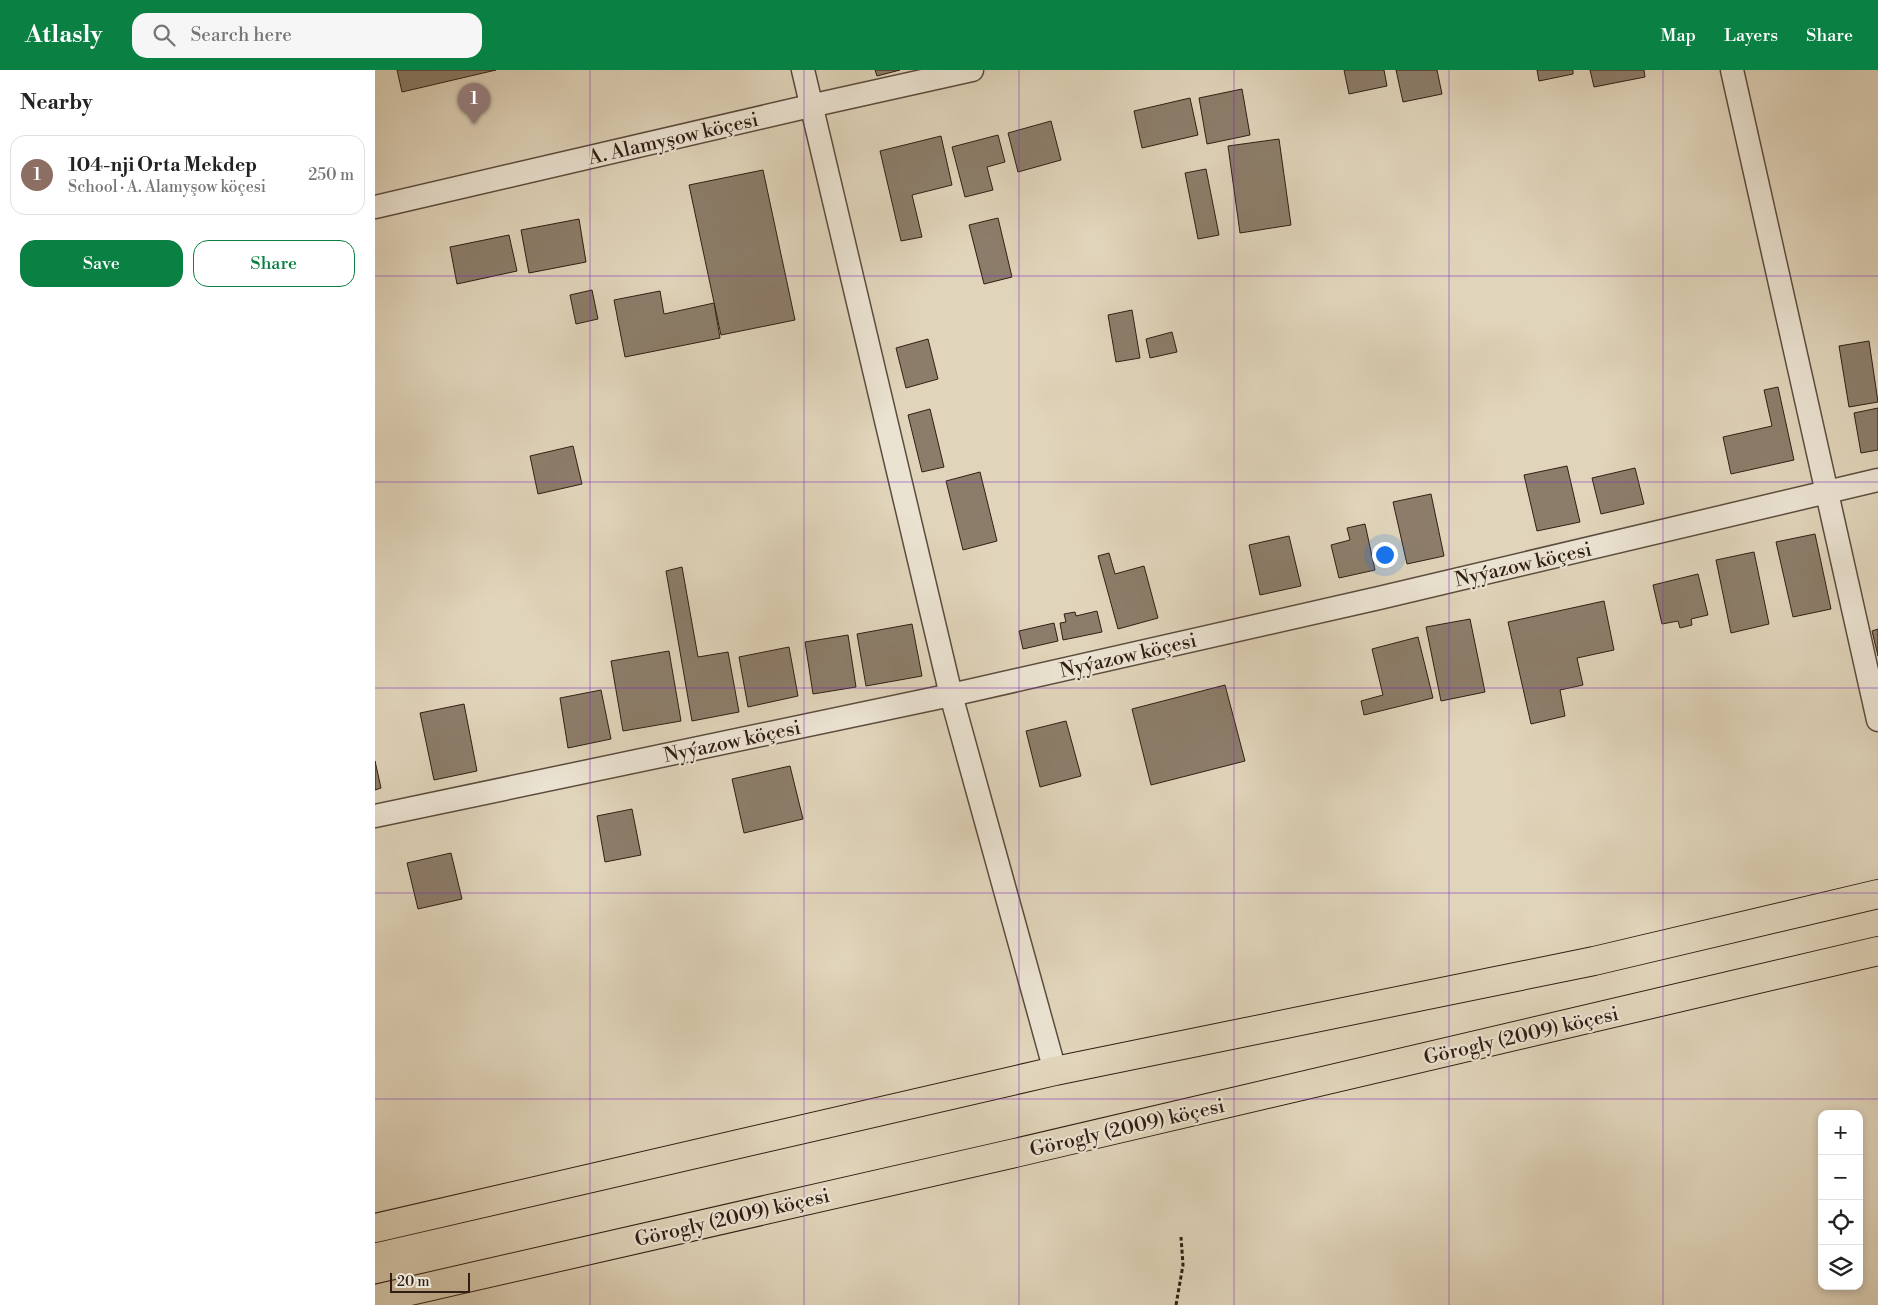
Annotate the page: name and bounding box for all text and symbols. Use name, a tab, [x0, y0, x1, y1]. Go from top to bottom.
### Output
search box	[132, 13, 482, 58]
text: Atlasly	[25, 20, 102, 50]
icon: search	[150, 21, 178, 49]
text: Search here	[190, 23, 292, 47]
text: Map	[1661, 24, 1696, 47]
text: Layers	[1724, 24, 1778, 47]
text: Share	[1806, 24, 1853, 47]
pin: 1	[458, 83, 490, 124]
text: Nearby	[20, 90, 93, 116]
street label: A. Alamyşow köçesi	[585, 108, 761, 171]
text: 104-nji Orta Mekdep	[68, 153, 257, 177]
text: 1	[33, 165, 41, 185]
text: 250 m	[308, 165, 354, 185]
text: School · A. Alamyşow köçesi	[68, 177, 266, 197]
button: Save	[20, 240, 183, 287]
button: Share	[193, 240, 355, 287]
street label: Nyýazow köçesi	[1452, 537, 1595, 593]
your location	[1372, 542, 1398, 568]
street label: Nyýazow köçesi	[1057, 628, 1200, 684]
street label: Nyýazow köçesi	[661, 716, 804, 769]
street label: Görogly (2009) köçesi	[1421, 1002, 1622, 1071]
street label: Görogly (2009) köçesi	[1027, 1094, 1228, 1163]
map controls	[1818, 1110, 1863, 1290]
button: +	[1818, 1110, 1863, 1155]
button: −	[1818, 1155, 1863, 1200]
street label: Görogly (2009) köçesi	[632, 1184, 833, 1253]
button: locate	[1818, 1200, 1863, 1245]
button: layers	[1818, 1245, 1863, 1290]
scale bar	[390, 1270, 470, 1293]
text: 20 m	[397, 1273, 429, 1291]

